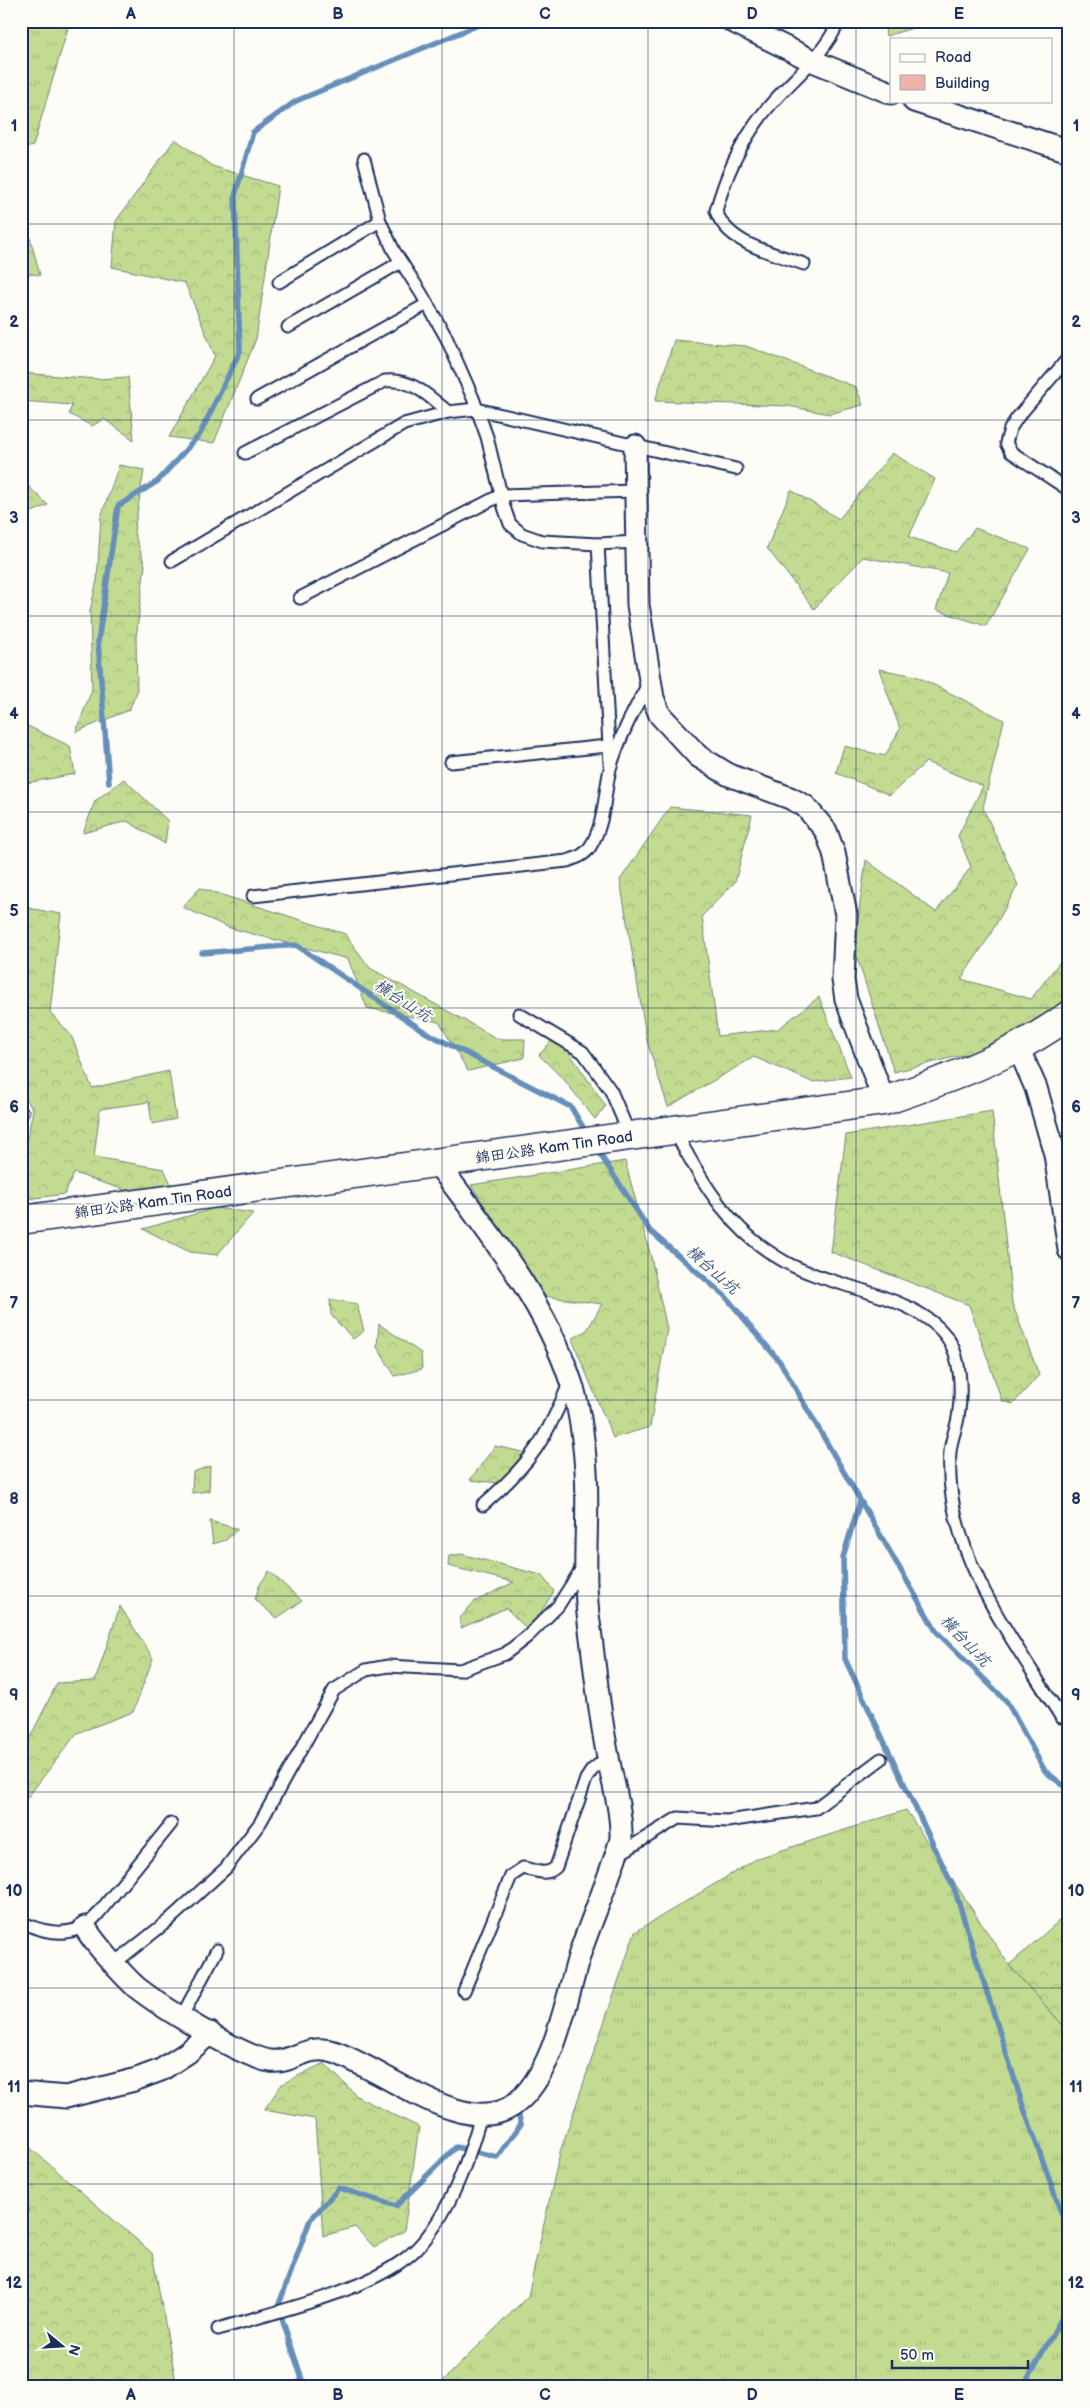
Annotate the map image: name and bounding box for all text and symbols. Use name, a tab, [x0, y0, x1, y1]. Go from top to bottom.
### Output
text: A	[125, 5, 136, 24]
text: B	[332, 5, 344, 24]
text: C	[539, 5, 551, 24]
text: D	[746, 5, 758, 24]
text: E	[954, 5, 964, 24]
legend	[890, 38, 1052, 102]
text: Road	[935, 48, 971, 67]
text: Building	[935, 74, 990, 93]
text: 1	[11, 117, 17, 136]
text: 1	[1073, 117, 1079, 136]
text: 2	[9, 313, 19, 332]
text: 2	[1071, 313, 1081, 332]
text: 3	[9, 509, 19, 528]
text: 3	[1071, 509, 1081, 528]
text: 4	[9, 705, 19, 724]
text: 4	[1071, 705, 1081, 724]
text: 5	[9, 902, 19, 921]
text: 5	[1071, 902, 1081, 921]
water label: 橫台山坑	[370, 976, 436, 1028]
text: 6	[9, 1098, 19, 1117]
text: 6	[1071, 1098, 1081, 1117]
street label: 錦田公路 Kam Tin Road	[474, 1127, 634, 1168]
street label: 錦田公路 Kam Tin Road	[73, 1182, 233, 1223]
water label: 橫台山坑	[682, 1242, 744, 1300]
text: 7	[10, 1294, 19, 1313]
text: 7	[1072, 1294, 1081, 1313]
text: 8	[9, 1490, 19, 1509]
text: 8	[1071, 1490, 1081, 1509]
water label: 橫台山坑	[936, 1611, 995, 1672]
text: 9	[9, 1686, 19, 1705]
text: 9	[1071, 1686, 1081, 1705]
text: 10	[6, 1882, 22, 1901]
text: 10	[1068, 1882, 1084, 1901]
text: 11	[7, 2078, 21, 2097]
text: 11	[1069, 2078, 1083, 2097]
text: 12	[6, 2274, 23, 2293]
text: 12	[1068, 2274, 1085, 2293]
north arrow	[38, 2320, 88, 2370]
scale bar	[892, 2338, 1029, 2370]
text: N	[64, 2342, 84, 2357]
text: 50 m	[900, 2346, 934, 2365]
text: A	[125, 2386, 136, 2405]
text: B	[332, 2386, 344, 2405]
text: C	[539, 2386, 551, 2405]
text: D	[746, 2386, 758, 2405]
text: E	[954, 2386, 964, 2405]

